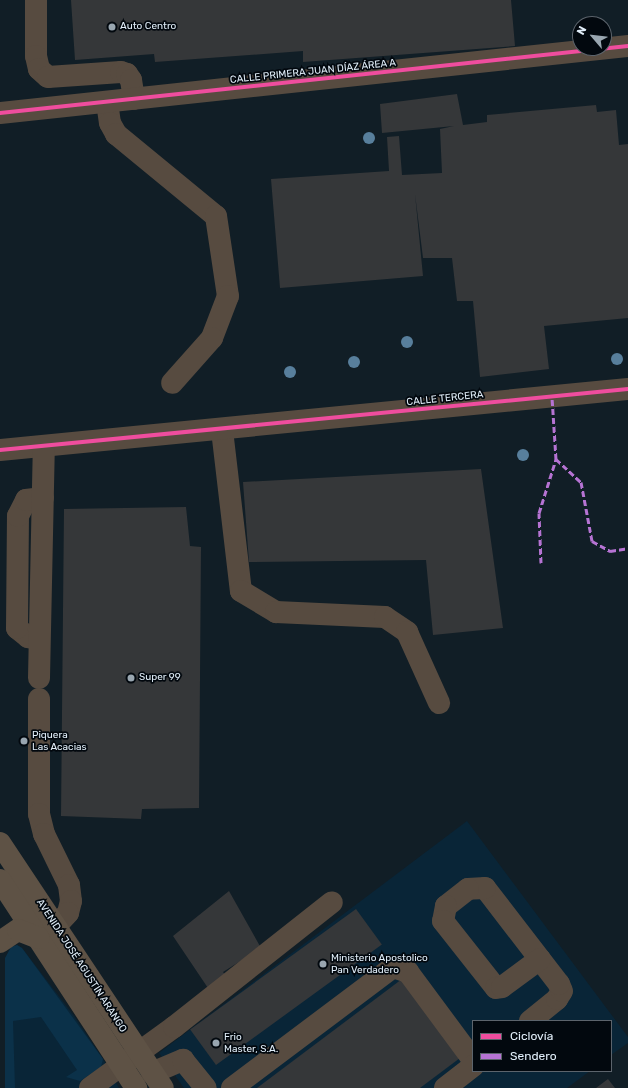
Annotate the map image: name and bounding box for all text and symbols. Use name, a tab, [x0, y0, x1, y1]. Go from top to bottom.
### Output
north arrow	[572, 16, 612, 56]
place label: Auto Centro	[120, 21, 176, 33]
marker: Auto Centro	[107, 22, 117, 32]
text: N	[574, 24, 589, 37]
street label: CALLE PRIMERA JUAN DÍAZ ÁREA A	[229, 57, 397, 87]
street label: CALLE TERCERA	[406, 389, 484, 409]
place label: Super 99	[139, 672, 181, 684]
marker: Super 99	[126, 673, 136, 683]
place label: Piquera Las Acacias	[32, 729, 87, 752]
marker: Piquera Las Acacias	[19, 736, 29, 746]
street label: AVENIDA JOSÉ AGUSTÍN ARANGO	[33, 897, 129, 1035]
place label: Ministerio Apostolico Pan Verdadero	[331, 952, 428, 976]
marker: Ministerio Apostolico Pan Verdadero	[318, 959, 328, 969]
legend	[472, 1020, 612, 1072]
text: Ciclovía	[510, 1029, 553, 1043]
place label: Frio Master, S.A.	[224, 1031, 278, 1054]
marker: Frio Master, S.A.	[211, 1038, 221, 1048]
text: Sendero	[510, 1049, 557, 1063]

